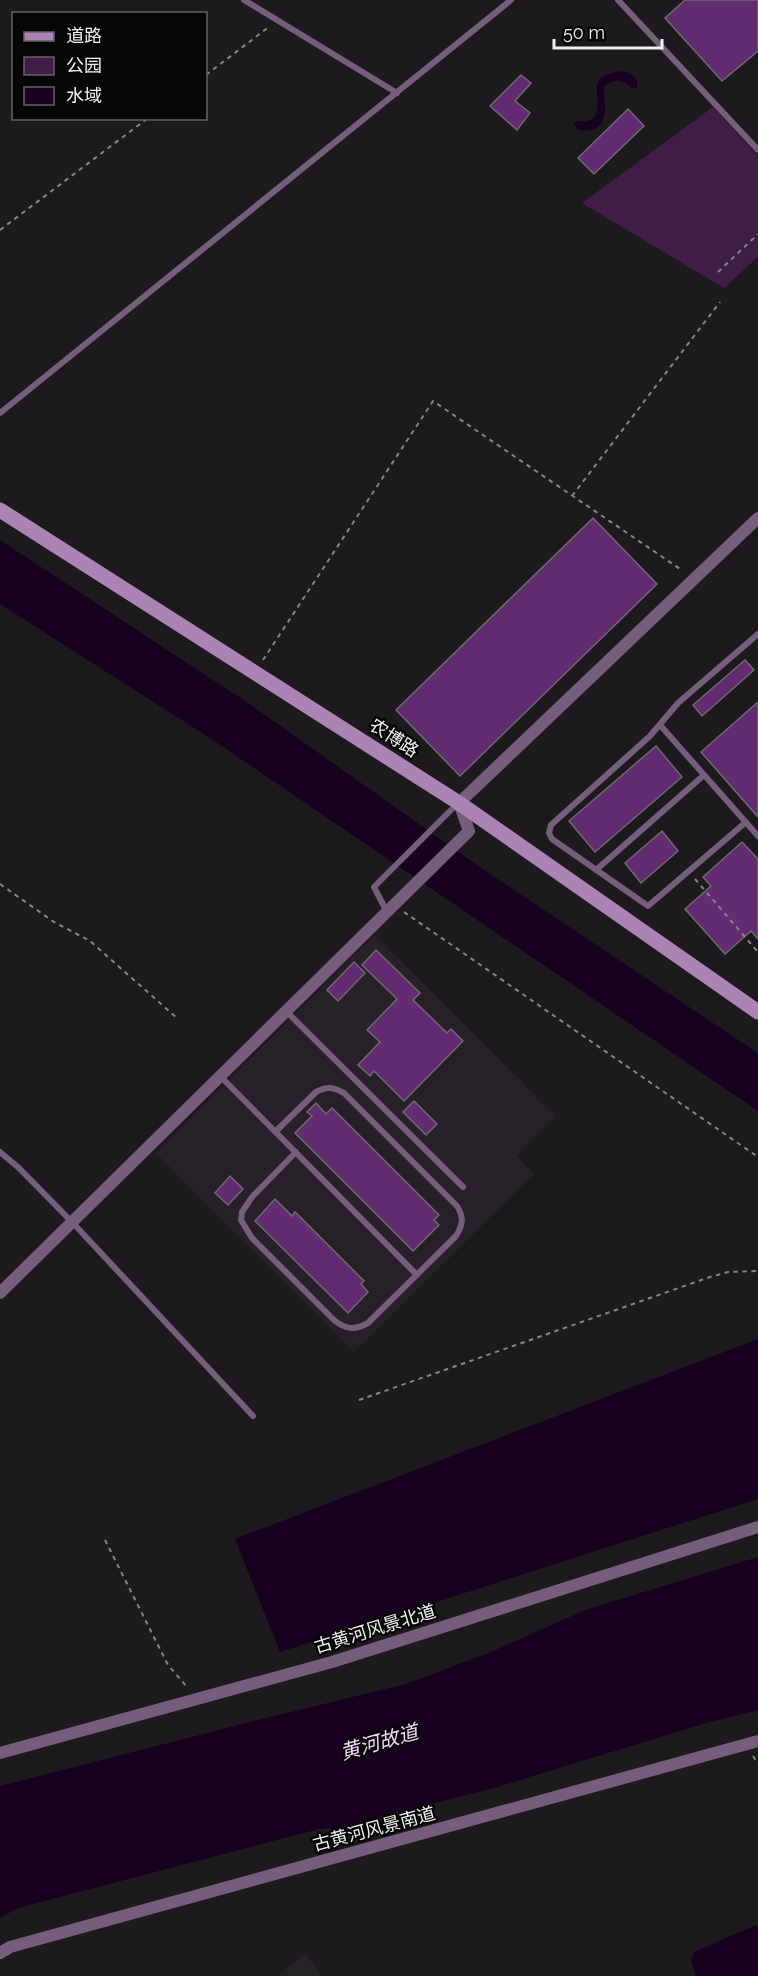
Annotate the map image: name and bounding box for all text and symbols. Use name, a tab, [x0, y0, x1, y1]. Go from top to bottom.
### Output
legend	[12, 12, 207, 120]
scale bar	[554, 12, 662, 50]
text: 50 m	[563, 22, 605, 43]
text: 道路	[66, 25, 102, 46]
text: 公园	[66, 55, 102, 76]
text: 水域	[66, 85, 102, 106]
street label: 农博路	[366, 714, 423, 761]
street label: 古黄河风景北道	[312, 1600, 438, 1657]
water label: 黄河故道	[337, 1719, 424, 1765]
street label: 古黄河风景南道	[310, 1802, 437, 1855]

